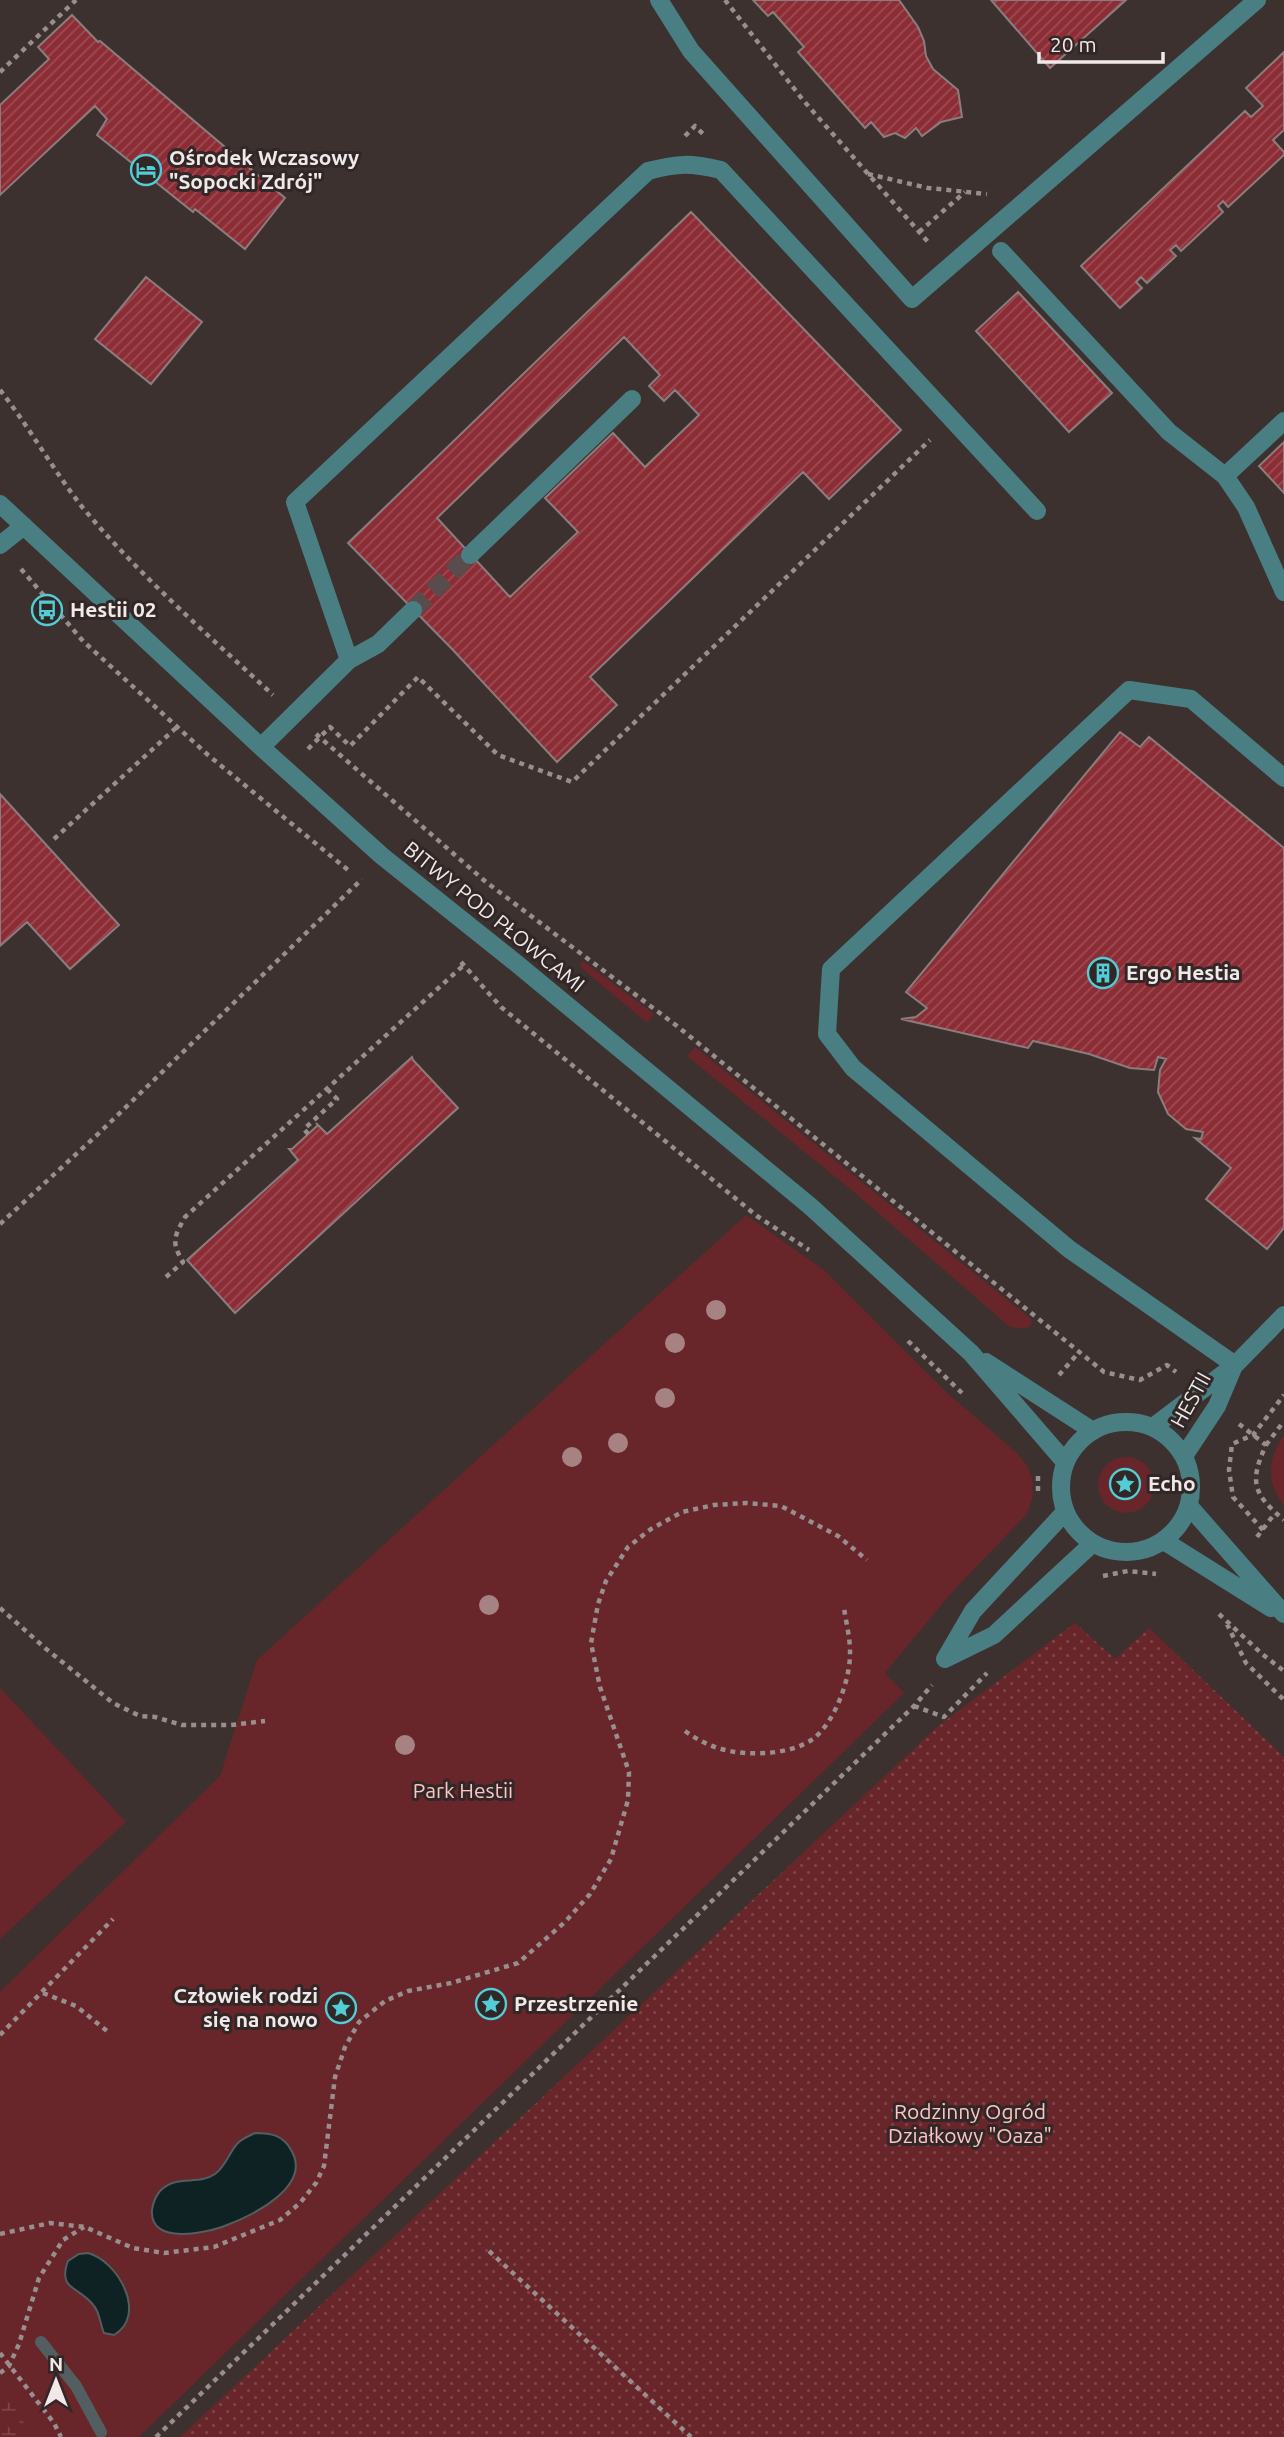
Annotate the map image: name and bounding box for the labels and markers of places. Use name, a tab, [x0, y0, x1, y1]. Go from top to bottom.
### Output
place label: Ośrodek Wczasowy "Sopocki Zdrój"	[169, 145, 359, 193]
hotel icon: Ośrodek Wczasowy "Sopocki Zdrój"	[129, 153, 163, 187]
bus stop icon: Hestii 02	[30, 593, 64, 627]
place label: Hestii 02	[70, 597, 157, 621]
building icon: Ergo Hestia	[1086, 956, 1120, 990]
place label: Ergo Hestia	[1126, 960, 1240, 984]
place icon: Echo	[1108, 1467, 1142, 1501]
place label: Echo	[1148, 1471, 1196, 1495]
place label: Człowiek rodzi się na nowo	[174, 1983, 318, 2031]
place icon: Przestrzenie	[474, 1987, 508, 2021]
place icon: Człowiek rodzi się na nowo	[324, 1991, 358, 2025]
place label: Przestrzenie	[514, 1991, 638, 2015]

